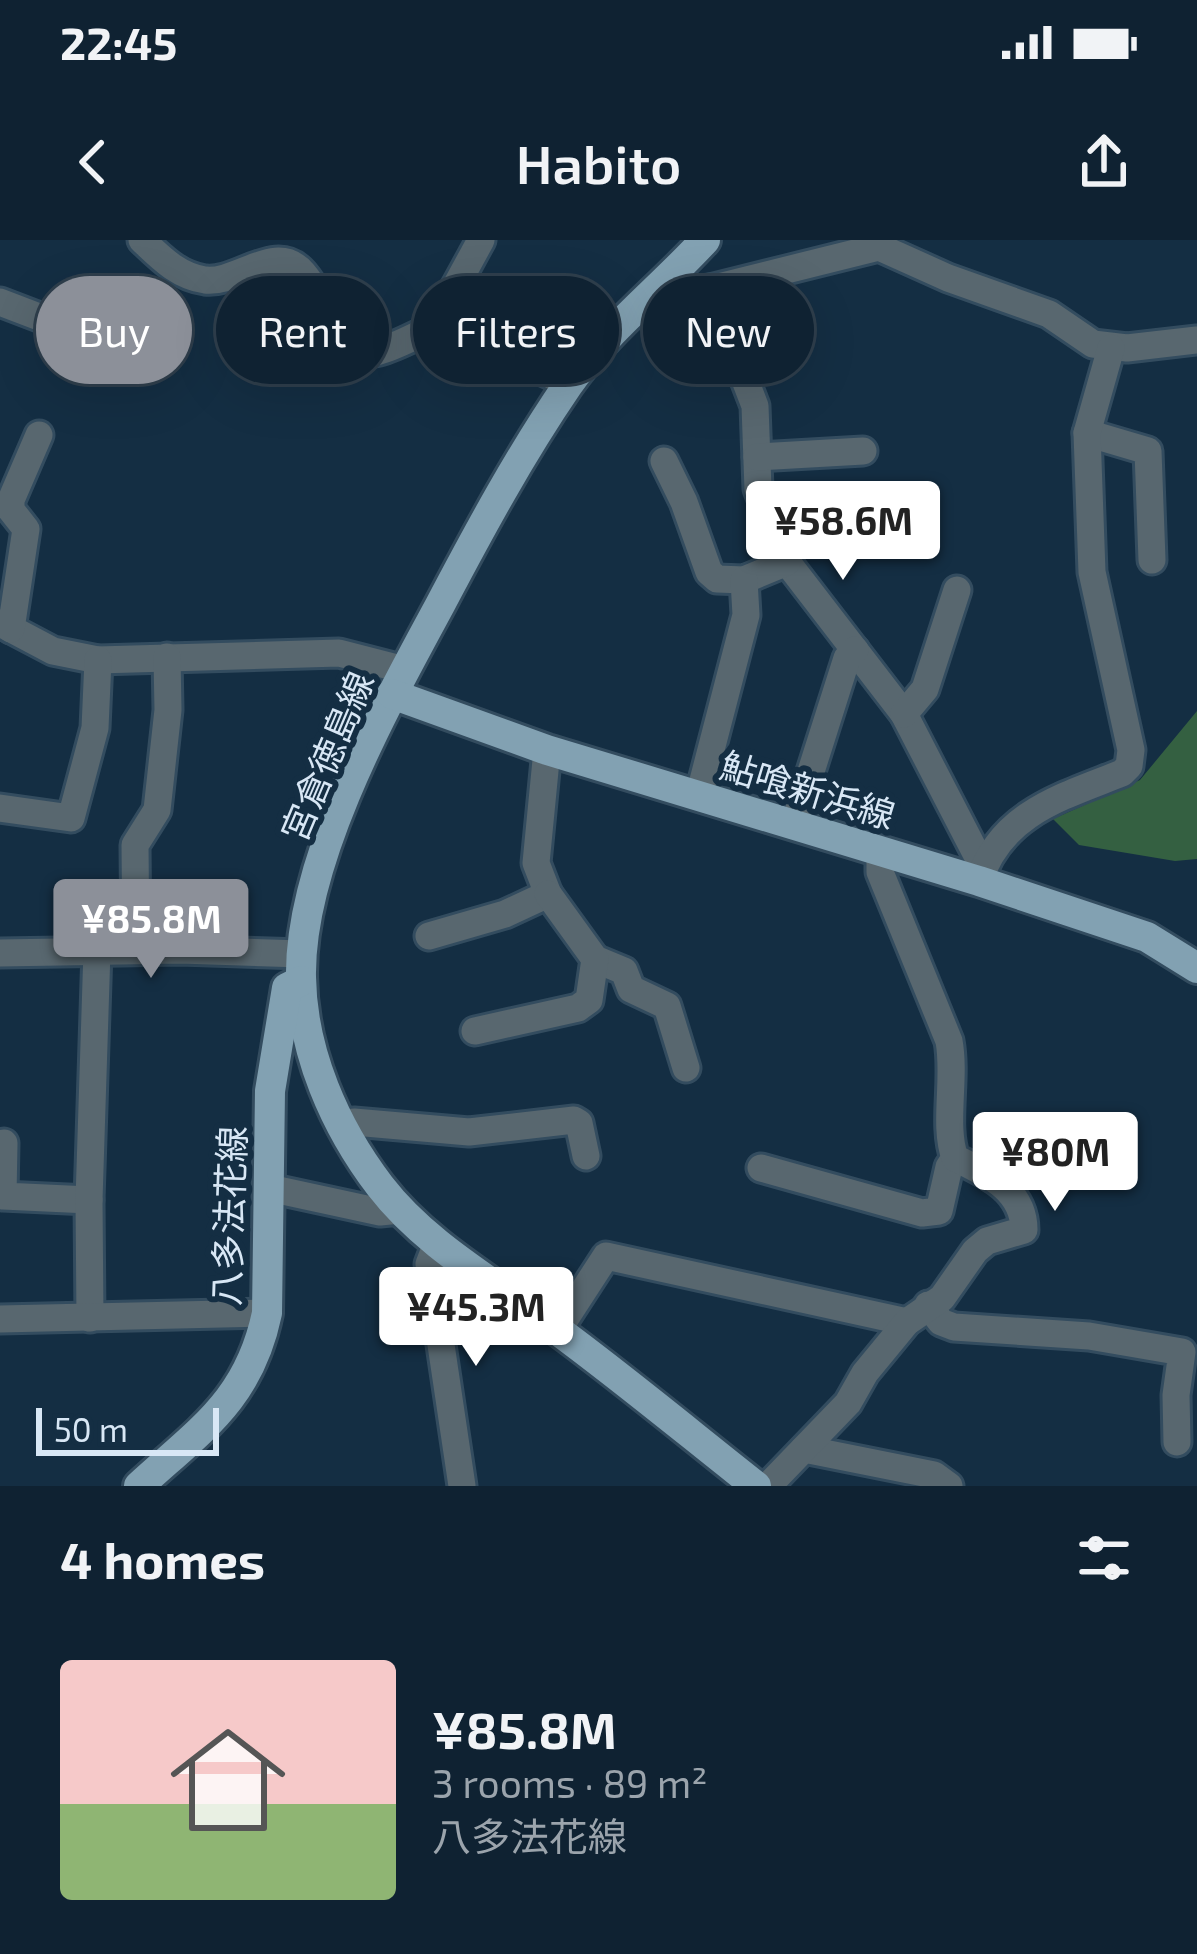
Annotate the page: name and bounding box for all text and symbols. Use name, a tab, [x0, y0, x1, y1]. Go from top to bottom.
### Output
text: 22:45	[60, 15, 177, 69]
icon: back	[60, 129, 126, 195]
icon: share	[1071, 129, 1137, 195]
text: Habito	[516, 130, 681, 195]
chip: Buy	[36, 276, 192, 384]
chip: Rent	[216, 276, 389, 384]
chip: Filters	[413, 276, 619, 384]
chip: New	[643, 276, 814, 384]
pin: ¥58.6M	[745, 481, 941, 583]
text: ¥58.6M	[773, 496, 913, 543]
street label: 宮倉徳島線	[271, 665, 381, 847]
street label: 鮎喰新浜線	[716, 742, 900, 836]
pin: ¥85.8M	[53, 879, 249, 981]
text: ¥85.8M	[80, 894, 222, 941]
pin: ¥80M	[984, 1112, 1126, 1214]
street label: 八多法花線	[203, 1125, 253, 1307]
text: ¥80M	[1000, 1127, 1110, 1174]
pin: ¥45.3M	[378, 1267, 574, 1369]
text: ¥45.3M	[406, 1282, 546, 1329]
scale bar	[36, 1402, 219, 1455]
text: 50 m	[54, 1409, 128, 1449]
icon: filters	[1071, 1525, 1137, 1591]
text: 4 homes	[60, 1528, 265, 1589]
text: ¥85.8M	[432, 1698, 617, 1759]
icon: home	[156, 1708, 300, 1852]
text: 3 rooms · 89 m²	[432, 1759, 707, 1806]
text: 八多法花線	[432, 1812, 627, 1859]

